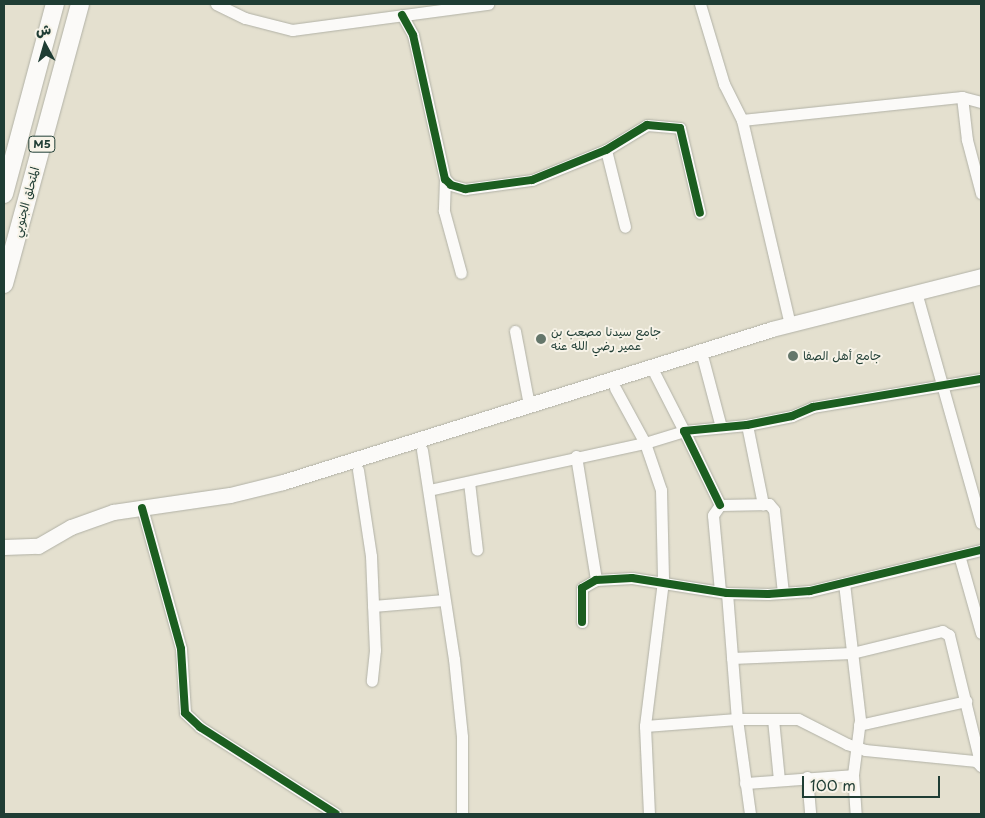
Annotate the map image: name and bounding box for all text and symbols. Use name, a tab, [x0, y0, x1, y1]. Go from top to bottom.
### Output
text: ش	[35, 18, 52, 41]
north arrow	[20, 20, 70, 70]
road number: M5	[28, 136, 56, 152]
street label: المتحلق الجنوبي	[10, 165, 42, 239]
place label: جامع سيدنا مصعب بن عمير رضي الله عنه	[551, 325, 661, 353]
marker: جامع سيدنا مصعب بن عمير رضي الله عنه	[535, 333, 547, 345]
place label: جامع أهل الصفا	[803, 349, 881, 363]
marker: جامع أهل الصفا	[787, 350, 799, 362]
scale bar	[805, 766, 942, 798]
text: 100 m	[810, 773, 856, 796]

